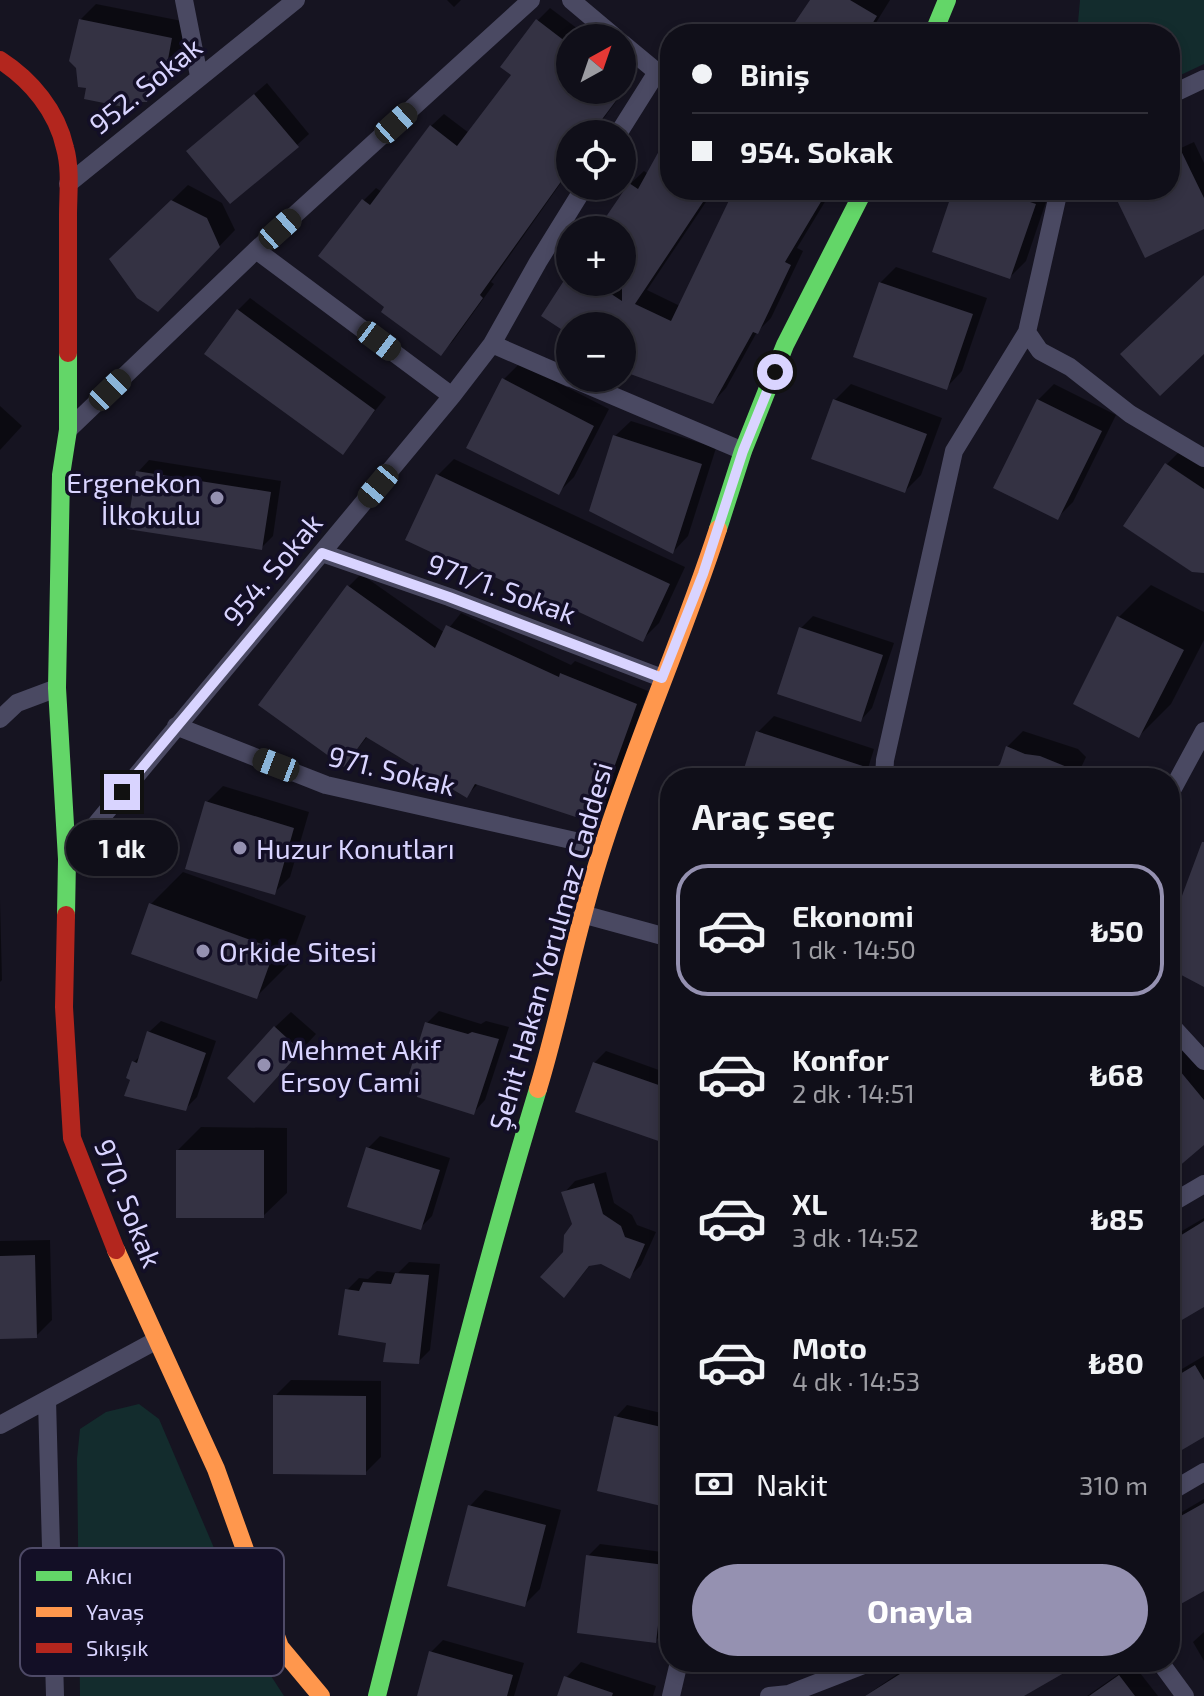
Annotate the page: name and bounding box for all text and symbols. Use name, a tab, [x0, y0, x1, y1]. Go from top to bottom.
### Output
north arrow	[556, 24, 636, 104]
map controls	[556, 24, 636, 392]
street label: 952. Sokak	[82, 29, 208, 141]
text: Biniş	[740, 56, 810, 92]
car	[370, 98, 422, 148]
button: locate	[556, 120, 636, 200]
text: 954. Sokak	[740, 133, 893, 169]
car	[254, 204, 306, 254]
button: +	[556, 216, 636, 296]
button: −	[556, 312, 636, 392]
car	[353, 317, 405, 365]
route start	[757, 354, 793, 390]
car	[84, 365, 136, 415]
car	[353, 460, 403, 512]
place label: Ergenekon İlkokulu	[66, 465, 201, 531]
marker: Ergenekon İlkokulu	[208, 489, 226, 507]
street label: 954. Sokak	[215, 506, 329, 632]
street label: 971/1. Sokak	[423, 545, 581, 631]
street label: 971. Sokak	[325, 738, 459, 802]
car	[249, 745, 303, 785]
street label: Şehit Hakan Yorulmaz Caddesi	[481, 758, 620, 1135]
route end	[104, 774, 140, 810]
text: Araç seç	[692, 794, 835, 837]
callout: 1 dk	[66, 820, 178, 876]
place label: Huzur Konutları	[256, 831, 455, 865]
text: 1 dk	[99, 832, 145, 863]
marker: Huzur Konutları	[231, 839, 249, 857]
icon: car	[696, 894, 768, 966]
text: Ekonomi	[792, 897, 914, 933]
text: ₺50	[1091, 912, 1144, 948]
text: 1 dk · 14:50	[792, 933, 916, 964]
place label: Orkide Sitesi	[219, 934, 377, 968]
marker: Orkide Sitesi	[194, 942, 212, 960]
place label: Mehmet Akif Ersoy Cami	[280, 1032, 442, 1098]
icon: car	[696, 1038, 768, 1110]
text: Konfor	[792, 1041, 889, 1077]
marker: Mehmet Akif Ersoy Cami	[255, 1056, 273, 1074]
text: ₺68	[1090, 1056, 1144, 1092]
text: 2 dk · 14:51	[792, 1077, 915, 1108]
street label: 970. Sokak	[88, 1134, 170, 1272]
icon: car	[696, 1182, 768, 1254]
text: XL	[792, 1185, 827, 1221]
text: ₺85	[1091, 1200, 1144, 1236]
text: 3 dk · 14:52	[792, 1221, 919, 1252]
icon: car	[696, 1326, 768, 1398]
text: Moto	[792, 1329, 867, 1365]
text: ₺80	[1089, 1344, 1144, 1380]
text: 4 dk · 14:53	[792, 1365, 920, 1396]
icon: cash	[692, 1462, 736, 1506]
text: Nakit	[756, 1466, 828, 1502]
text: 310 m	[1079, 1469, 1148, 1500]
legend	[20, 1548, 284, 1676]
text: Akıcı	[86, 1562, 133, 1588]
button: Onayla	[692, 1564, 1148, 1656]
text: Yavaş	[86, 1598, 144, 1626]
text: Sıkışık	[86, 1634, 148, 1662]

